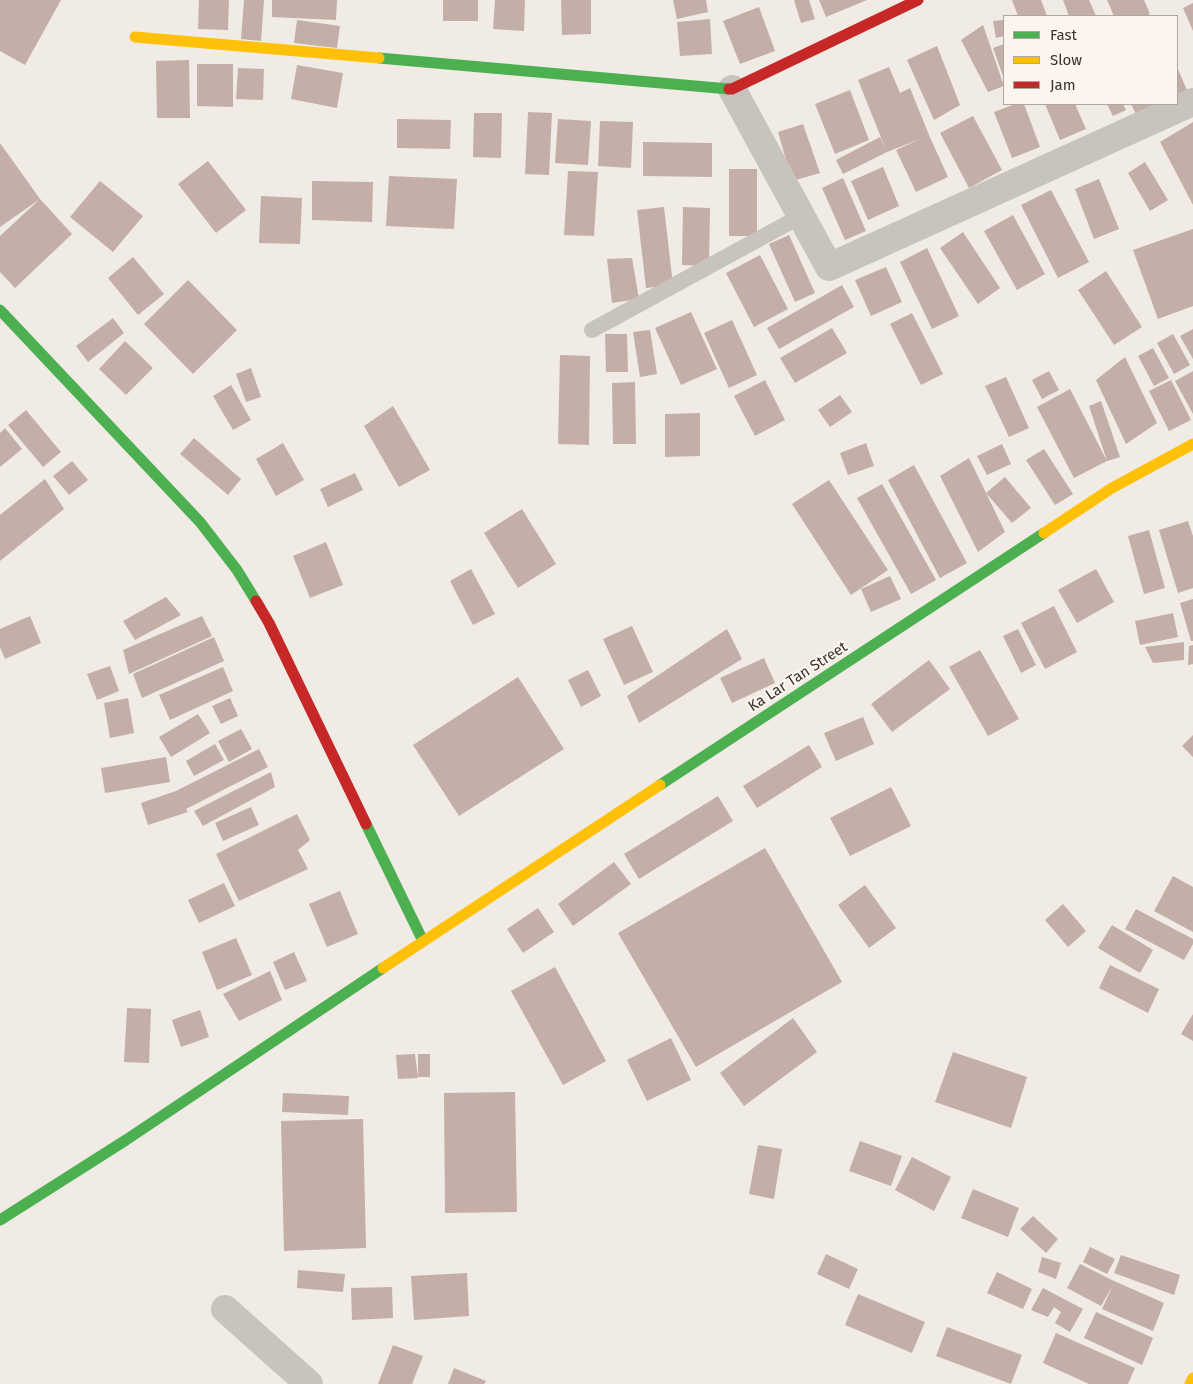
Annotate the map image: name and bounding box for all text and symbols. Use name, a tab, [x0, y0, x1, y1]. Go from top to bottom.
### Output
legend	[1003, 15, 1178, 105]
text: Fast	[1050, 26, 1077, 44]
text: Slow	[1050, 51, 1082, 69]
text: Jam	[1050, 76, 1076, 94]
street label: Ka Lar Tan Street	[745, 638, 851, 716]

